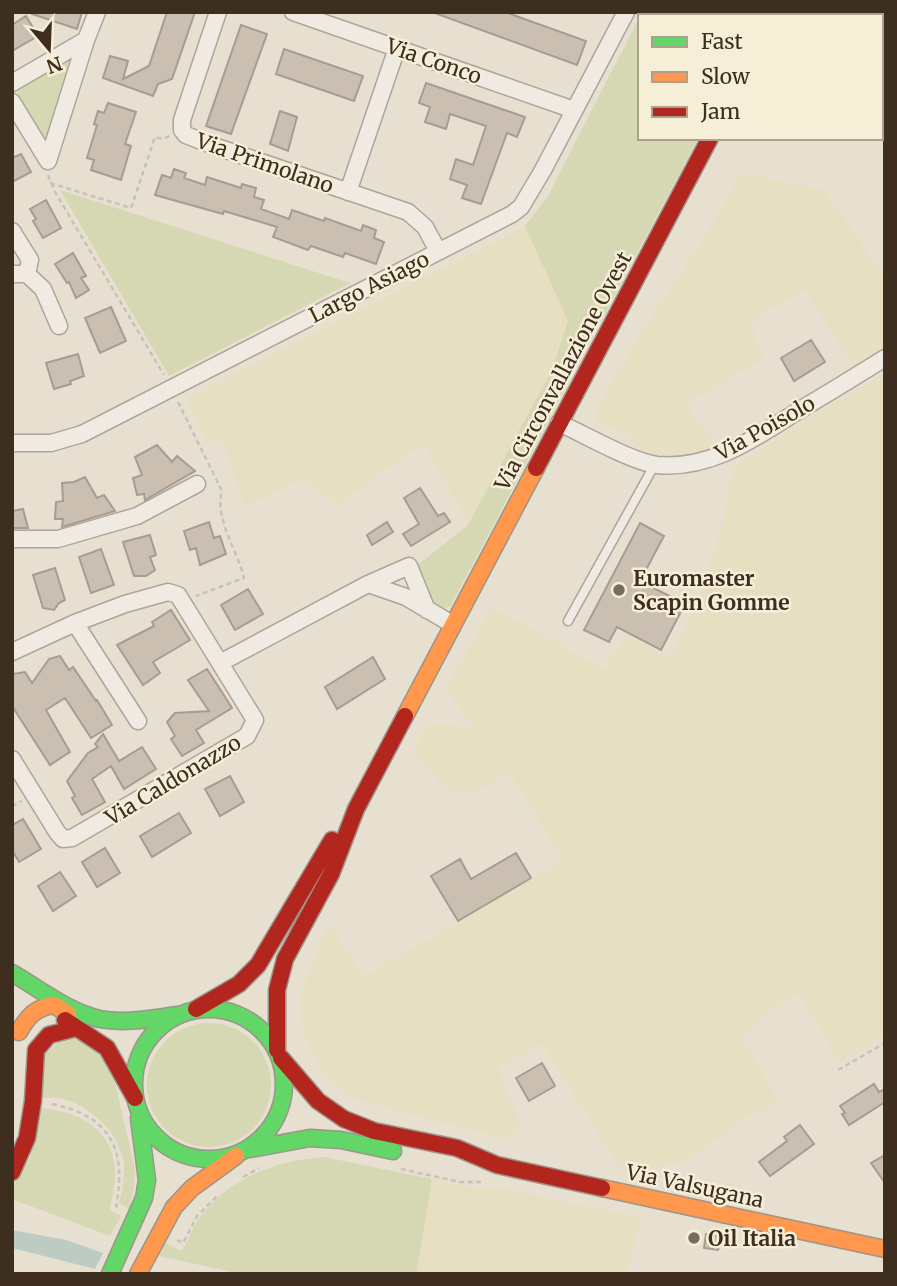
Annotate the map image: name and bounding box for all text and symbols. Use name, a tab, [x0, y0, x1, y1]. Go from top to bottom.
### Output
north arrow	[14, 14, 84, 84]
legend	[638, 14, 883, 140]
text: Fast	[701, 28, 743, 55]
street label: Via Conco	[382, 32, 485, 90]
text: N	[44, 51, 66, 79]
text: Slow	[701, 63, 750, 90]
text: Jam	[700, 98, 740, 125]
street label: Via Primolano	[192, 127, 337, 199]
street label: Largo Asiago	[304, 245, 434, 329]
street label: Via Circonvallazione Ovest	[488, 247, 638, 496]
street label: Via Poisolo	[709, 390, 820, 467]
place label: Euromaster Scapin Gomme	[633, 565, 790, 616]
marker: Euromaster Scapin Gomme	[611, 582, 627, 598]
street label: Via Caldonazzo	[99, 729, 246, 832]
street label: Via Valsugana	[623, 1158, 766, 1214]
place label: Oil Italia	[708, 1225, 796, 1252]
marker: Oil Italia	[686, 1230, 702, 1246]

